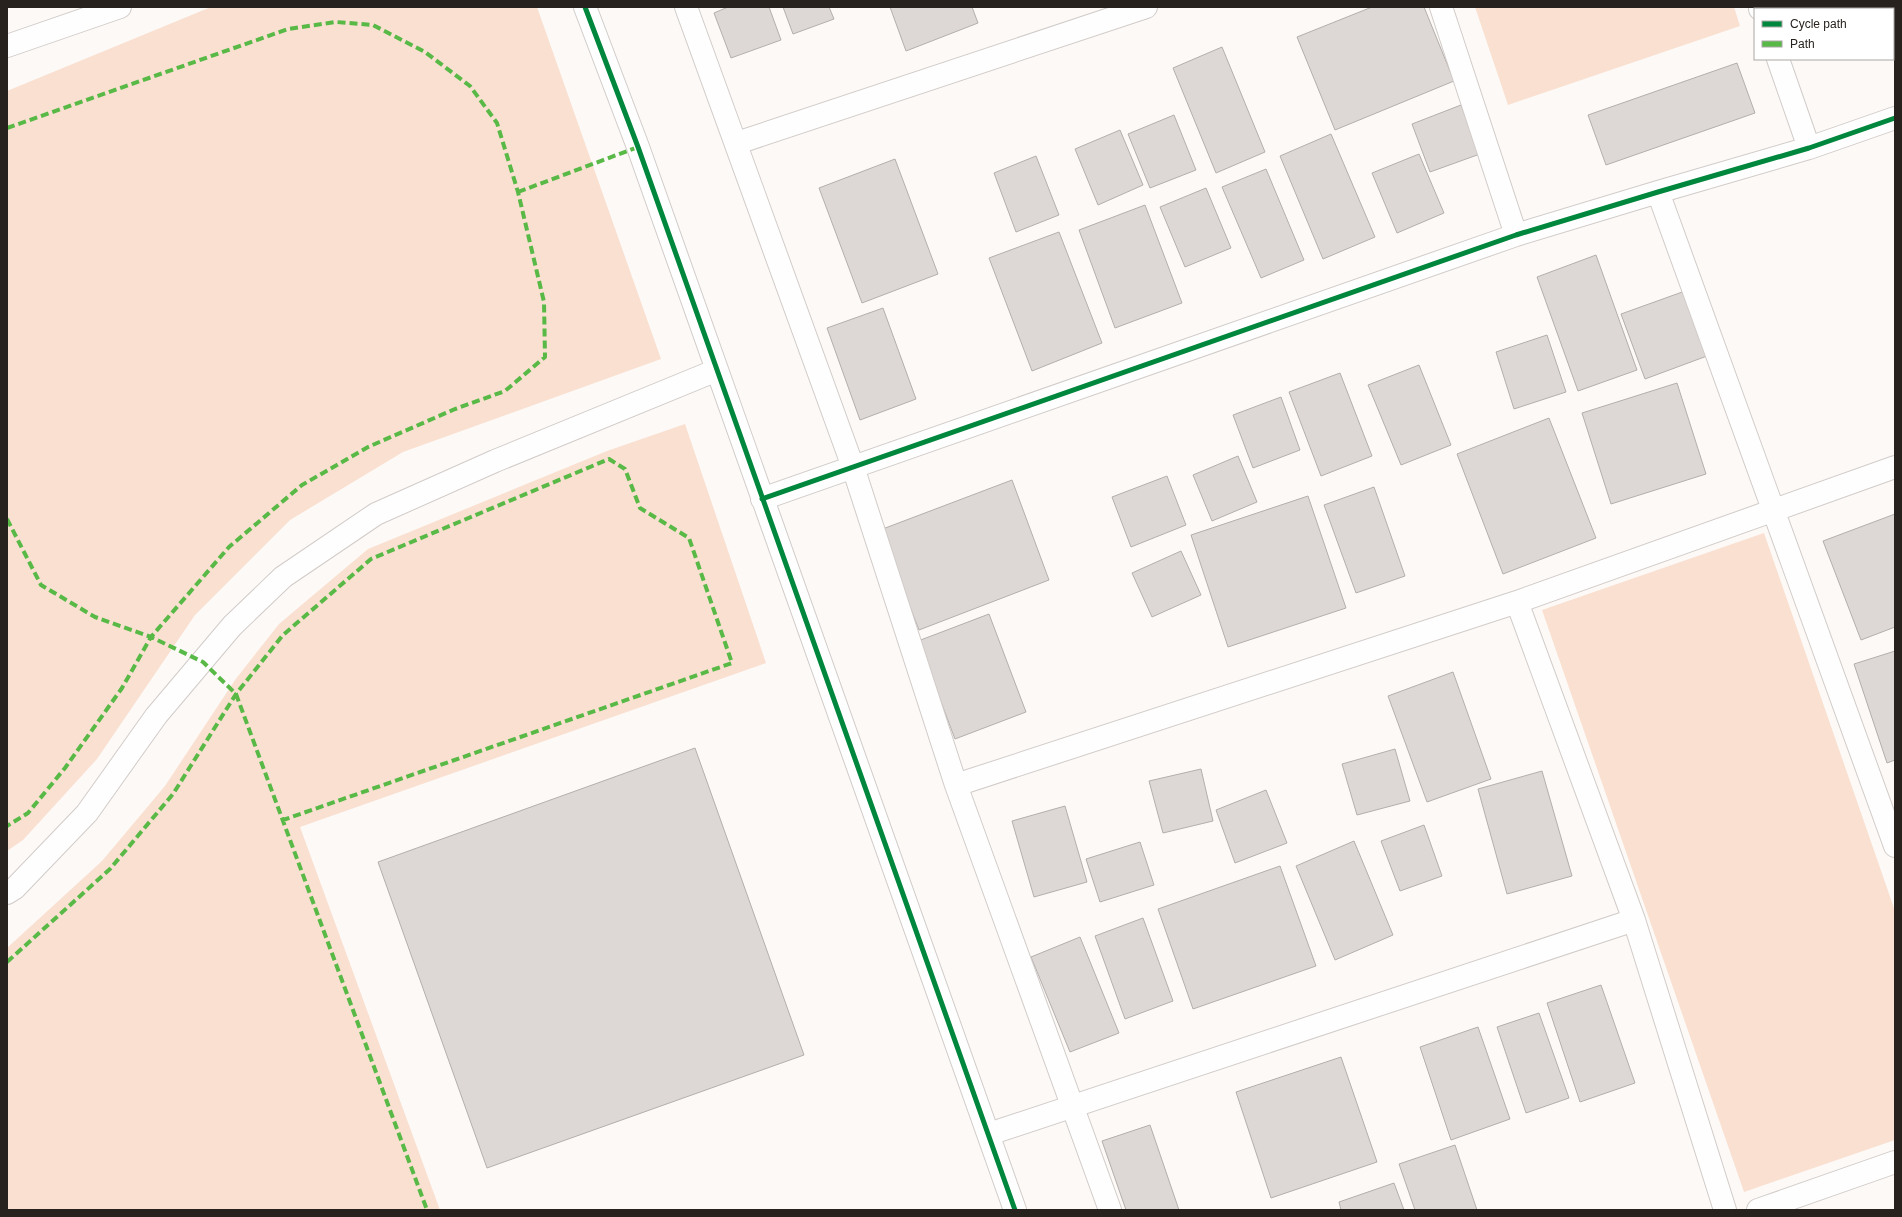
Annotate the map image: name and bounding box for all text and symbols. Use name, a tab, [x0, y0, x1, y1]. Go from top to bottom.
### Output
legend	[1754, 8, 1894, 60]
text: Cycle path	[1790, 17, 1847, 31]
text: Path	[1790, 37, 1815, 51]

